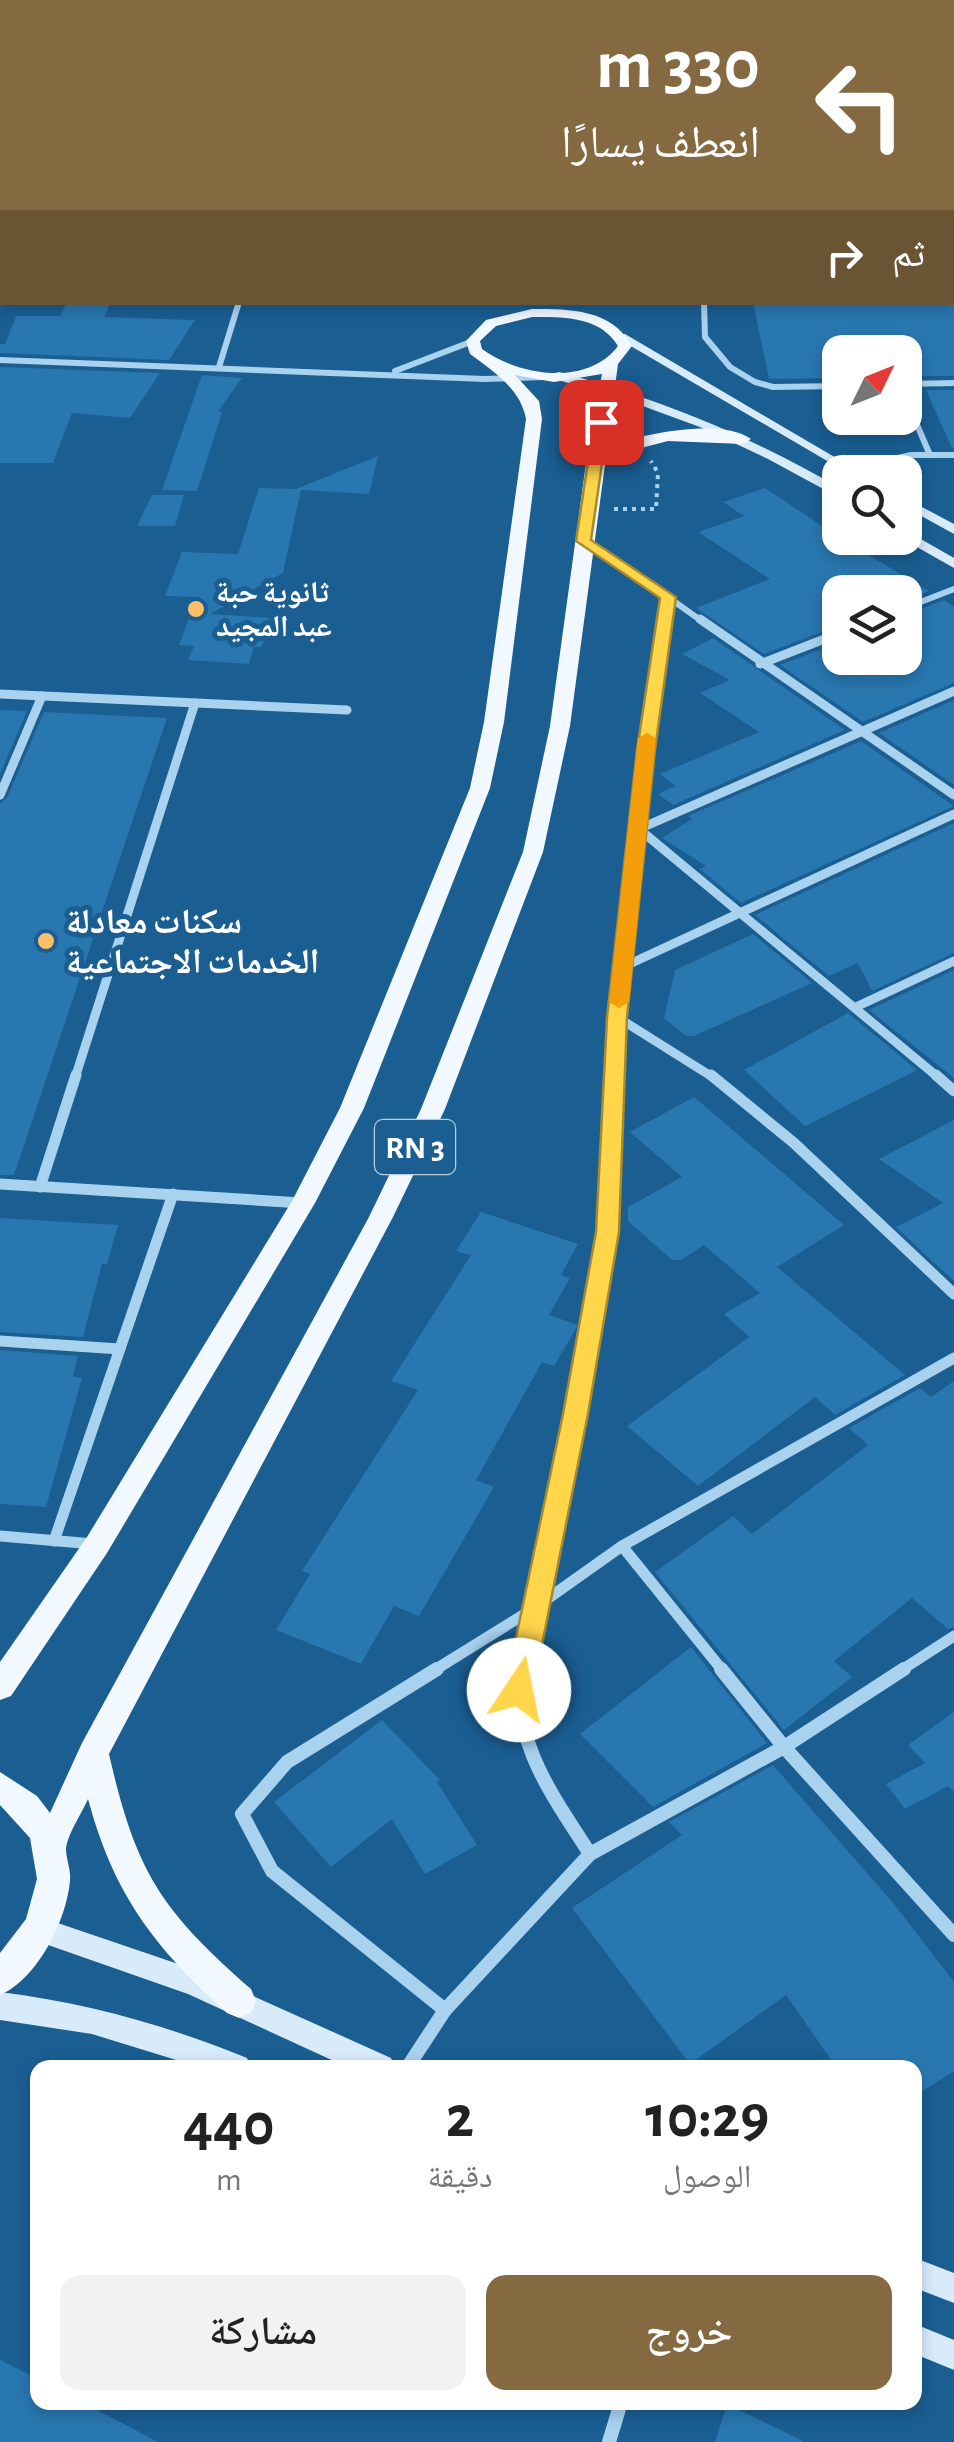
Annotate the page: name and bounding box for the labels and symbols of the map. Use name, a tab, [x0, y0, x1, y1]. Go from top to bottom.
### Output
north arrow	[822, 335, 922, 435]
pin	[559, 380, 644, 465]
place label: ثانوية حبة عبد المجيد	[216, 578, 332, 643]
marker: ثانوية حبة عبد المجيد	[185, 598, 207, 620]
place label: سكنات معادلة الخدمات الاجتماعية	[66, 905, 320, 981]
marker: سكنات معادلة الخدمات الاجتماعية	[35, 930, 57, 952]
road number: RN 3	[375, 1120, 455, 1174]
position arrow	[467, 1638, 571, 1742]

